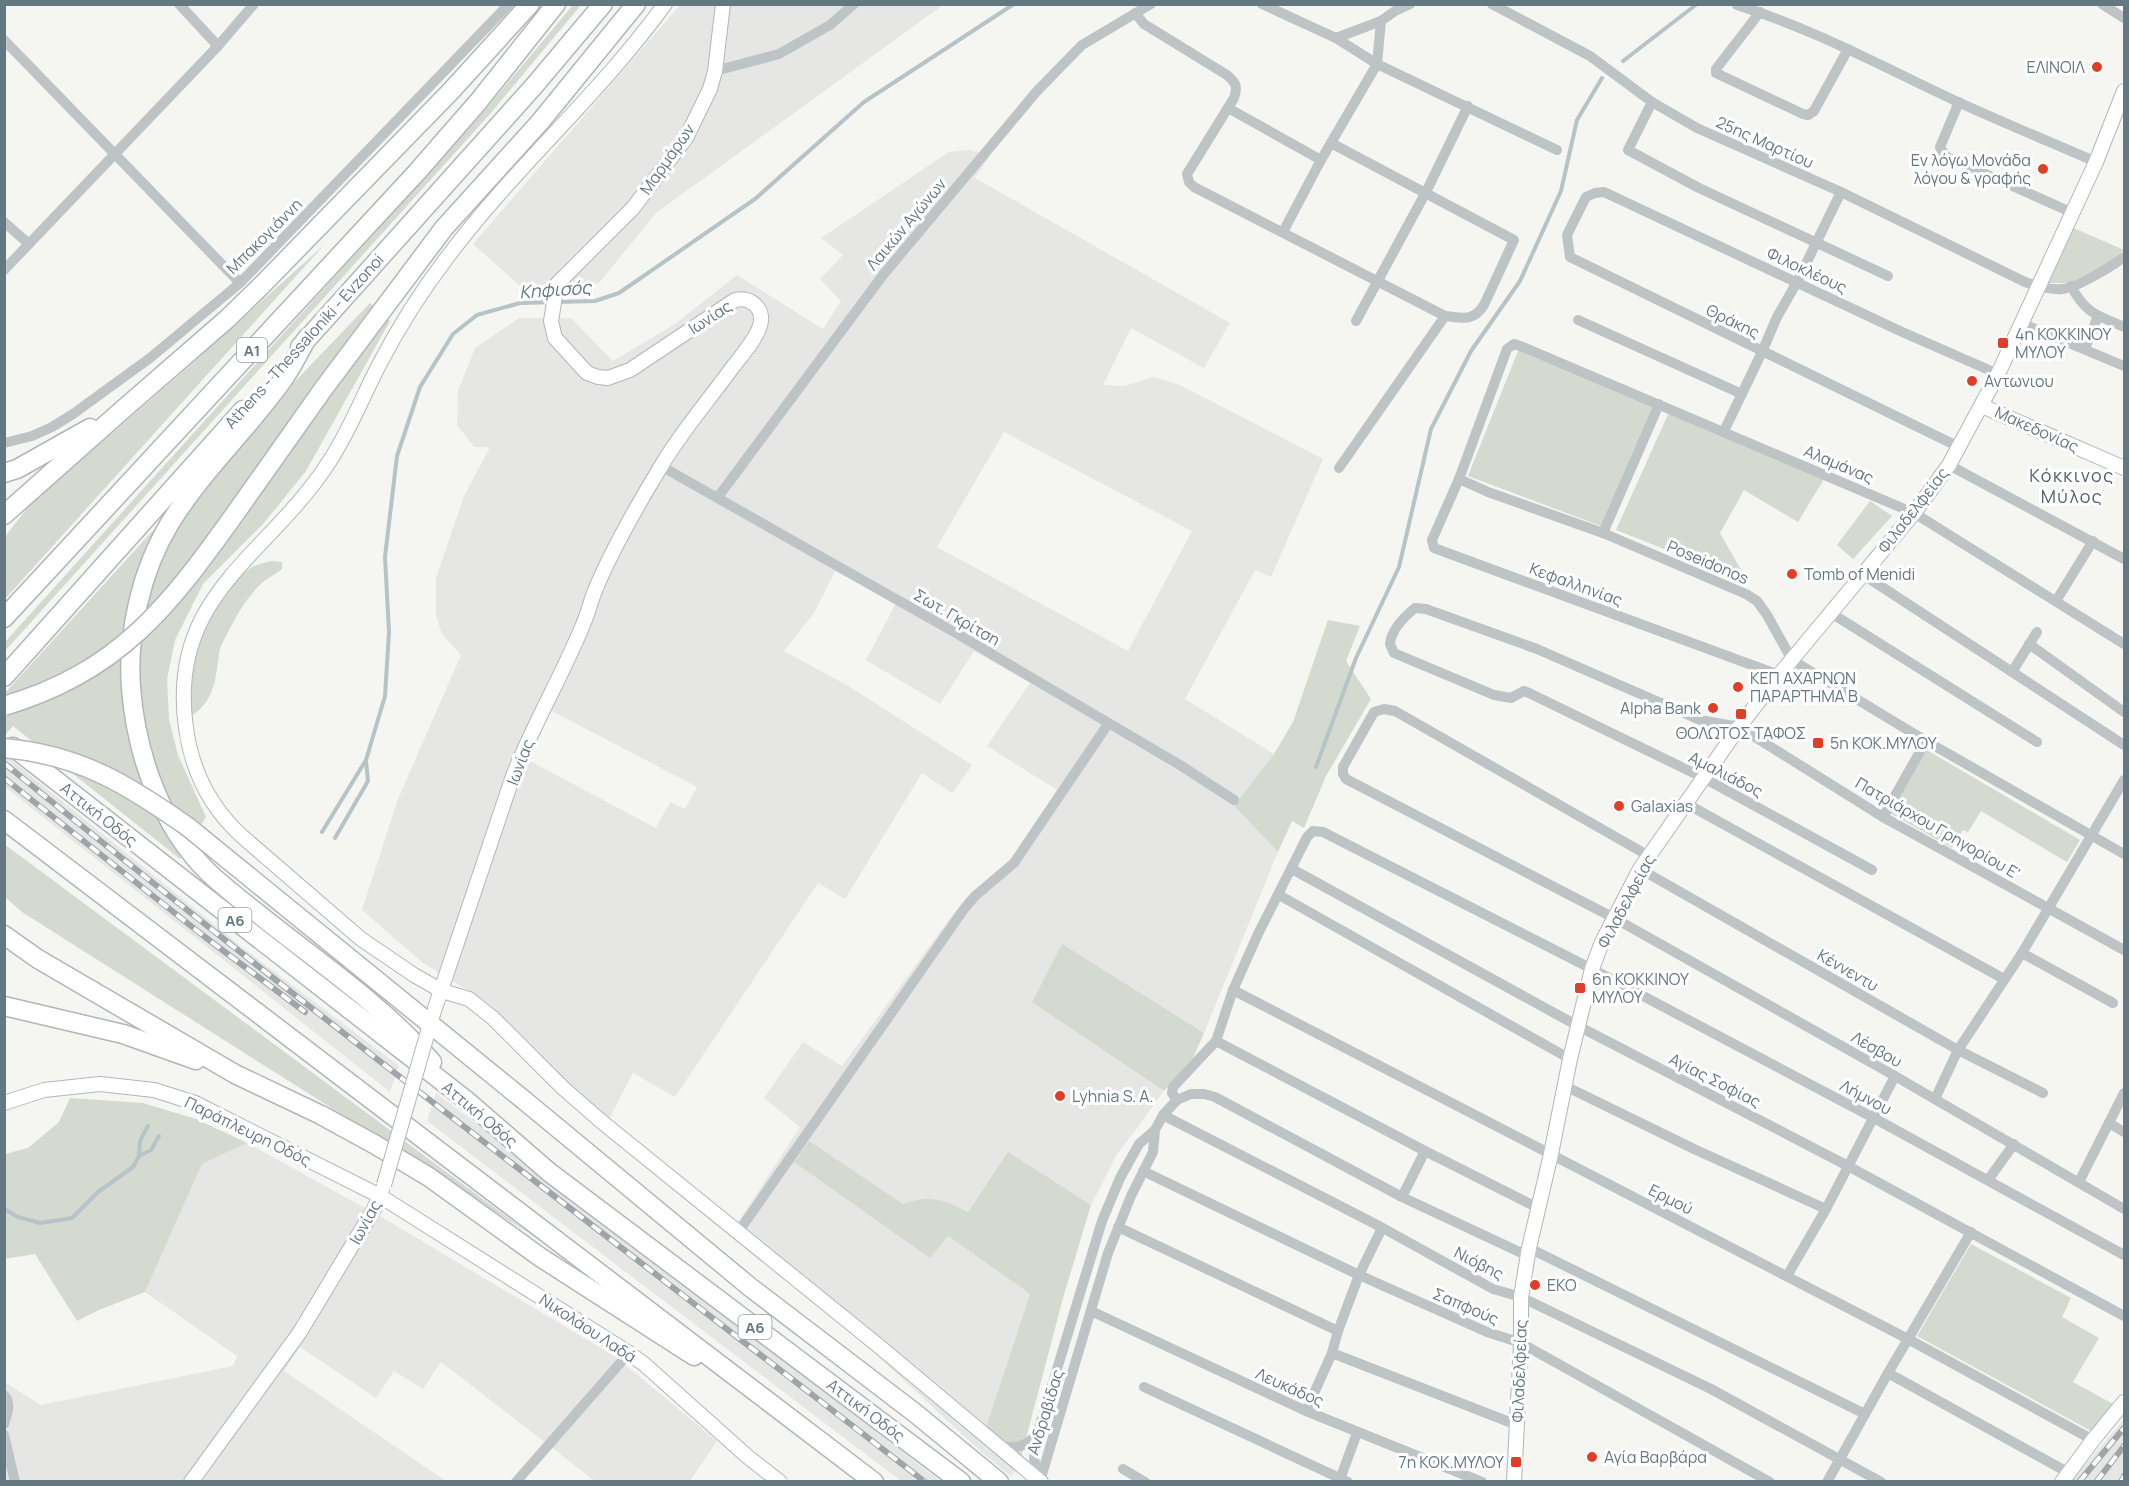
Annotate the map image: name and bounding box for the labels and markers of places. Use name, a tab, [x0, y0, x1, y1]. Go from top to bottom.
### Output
place label: ΕΛΙΝΟΙΛ	[2027, 56, 2085, 78]
marker: ΕΛΙΝΟΙΛ	[2090, 60, 2104, 74]
place label: Εν λόγω Μονάδα λόγου & γραφής	[1911, 149, 2031, 189]
marker: Εν λόγω Μονάδα λόγου & γραφής	[2036, 162, 2050, 176]
place label: 4η ΚΟΚΚΙΝΟΥ ΜΥΛΟΥ	[2015, 323, 2111, 363]
marker: 4η ΚΟΚΚΙΝΟΥ ΜΥΛΟΥ	[1996, 336, 2010, 350]
place label: Αντωνιου	[1984, 370, 2054, 392]
marker: Αντωνιου	[1965, 374, 1979, 388]
place label: Tomb of Menidi	[1804, 563, 1915, 585]
marker: Tomb of Menidi	[1785, 567, 1799, 581]
place label: ΚΕΠ ΑΧΑΡΝΩΝ ΠΑΡΑΡΤΗΜΑ Β	[1750, 667, 1858, 707]
marker: ΚΕΠ ΑΧΑΡΝΩΝ ΠΑΡΑΡΤΗΜΑ Β	[1731, 680, 1745, 694]
place label: Alpha Bank	[1620, 697, 1702, 719]
marker: Alpha Bank	[1706, 701, 1720, 715]
marker: ΘΟΛΩΤΟΣ ΤΑΦΟΣ	[1734, 707, 1748, 721]
place label: ΘΟΛΩΤΟΣ ΤΑΦΟΣ	[1676, 722, 1806, 744]
place label: 5η ΚΟΚ.ΜΥΛΟΥ	[1830, 732, 1937, 754]
marker: 5η ΚΟΚ.ΜΥΛΟΥ	[1811, 736, 1825, 750]
place label: Galaxias	[1631, 795, 1693, 817]
marker: Galaxias	[1612, 799, 1626, 813]
place label: 6η ΚΟΚΚΙΝΟΥ ΜΥΛΟΥ	[1592, 968, 1689, 1008]
marker: 6η ΚΟΚΚΙΝΟΥ ΜΥΛΟΥ	[1573, 981, 1587, 995]
place label: Lyhnia S. A.	[1072, 1085, 1154, 1107]
marker: Lyhnia S. A.	[1053, 1089, 1067, 1103]
place label: EKO	[1547, 1274, 1577, 1296]
marker: EKO	[1528, 1278, 1542, 1292]
place label: Αγία Βαρβάρα	[1604, 1446, 1707, 1468]
marker: Αγία Βαρβάρα	[1585, 1450, 1599, 1464]
place label: 7η ΚΟΚ.ΜΥΛΟΥ	[1399, 1451, 1504, 1473]
marker: 7η ΚΟΚ.ΜΥΛΟΥ	[1509, 1455, 1523, 1469]

